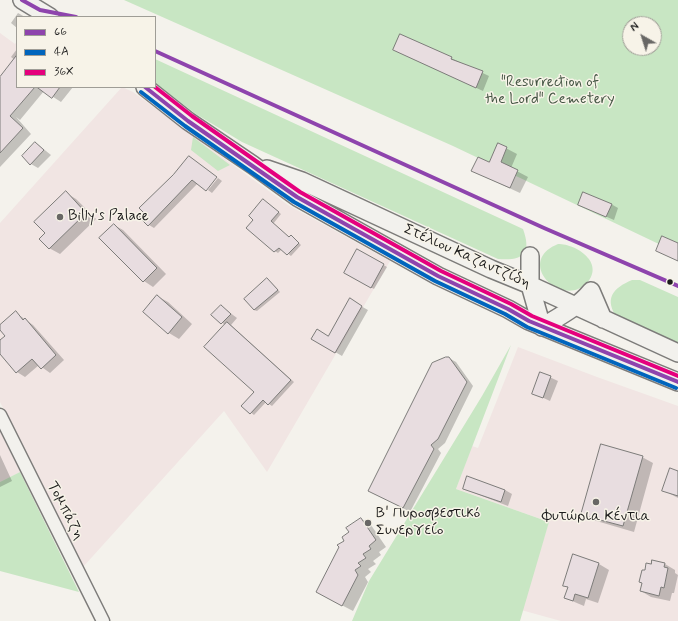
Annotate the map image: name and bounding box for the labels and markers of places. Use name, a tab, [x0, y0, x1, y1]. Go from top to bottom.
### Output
place label: Billy's Palace	[68, 208, 149, 226]
marker: Billy's Palace	[55, 212, 65, 222]
unlabelled marker	[665, 277, 675, 287]
marker: Φυτώρια Κέντια	[591, 497, 601, 507]
place label: Β' Πυροσβεστικό Συνεργείο	[376, 505, 480, 540]
place label: Φυτώρια Κέντια	[542, 508, 650, 526]
marker: Β' Πυροσβεστικό Συνεργείο	[363, 518, 373, 528]

